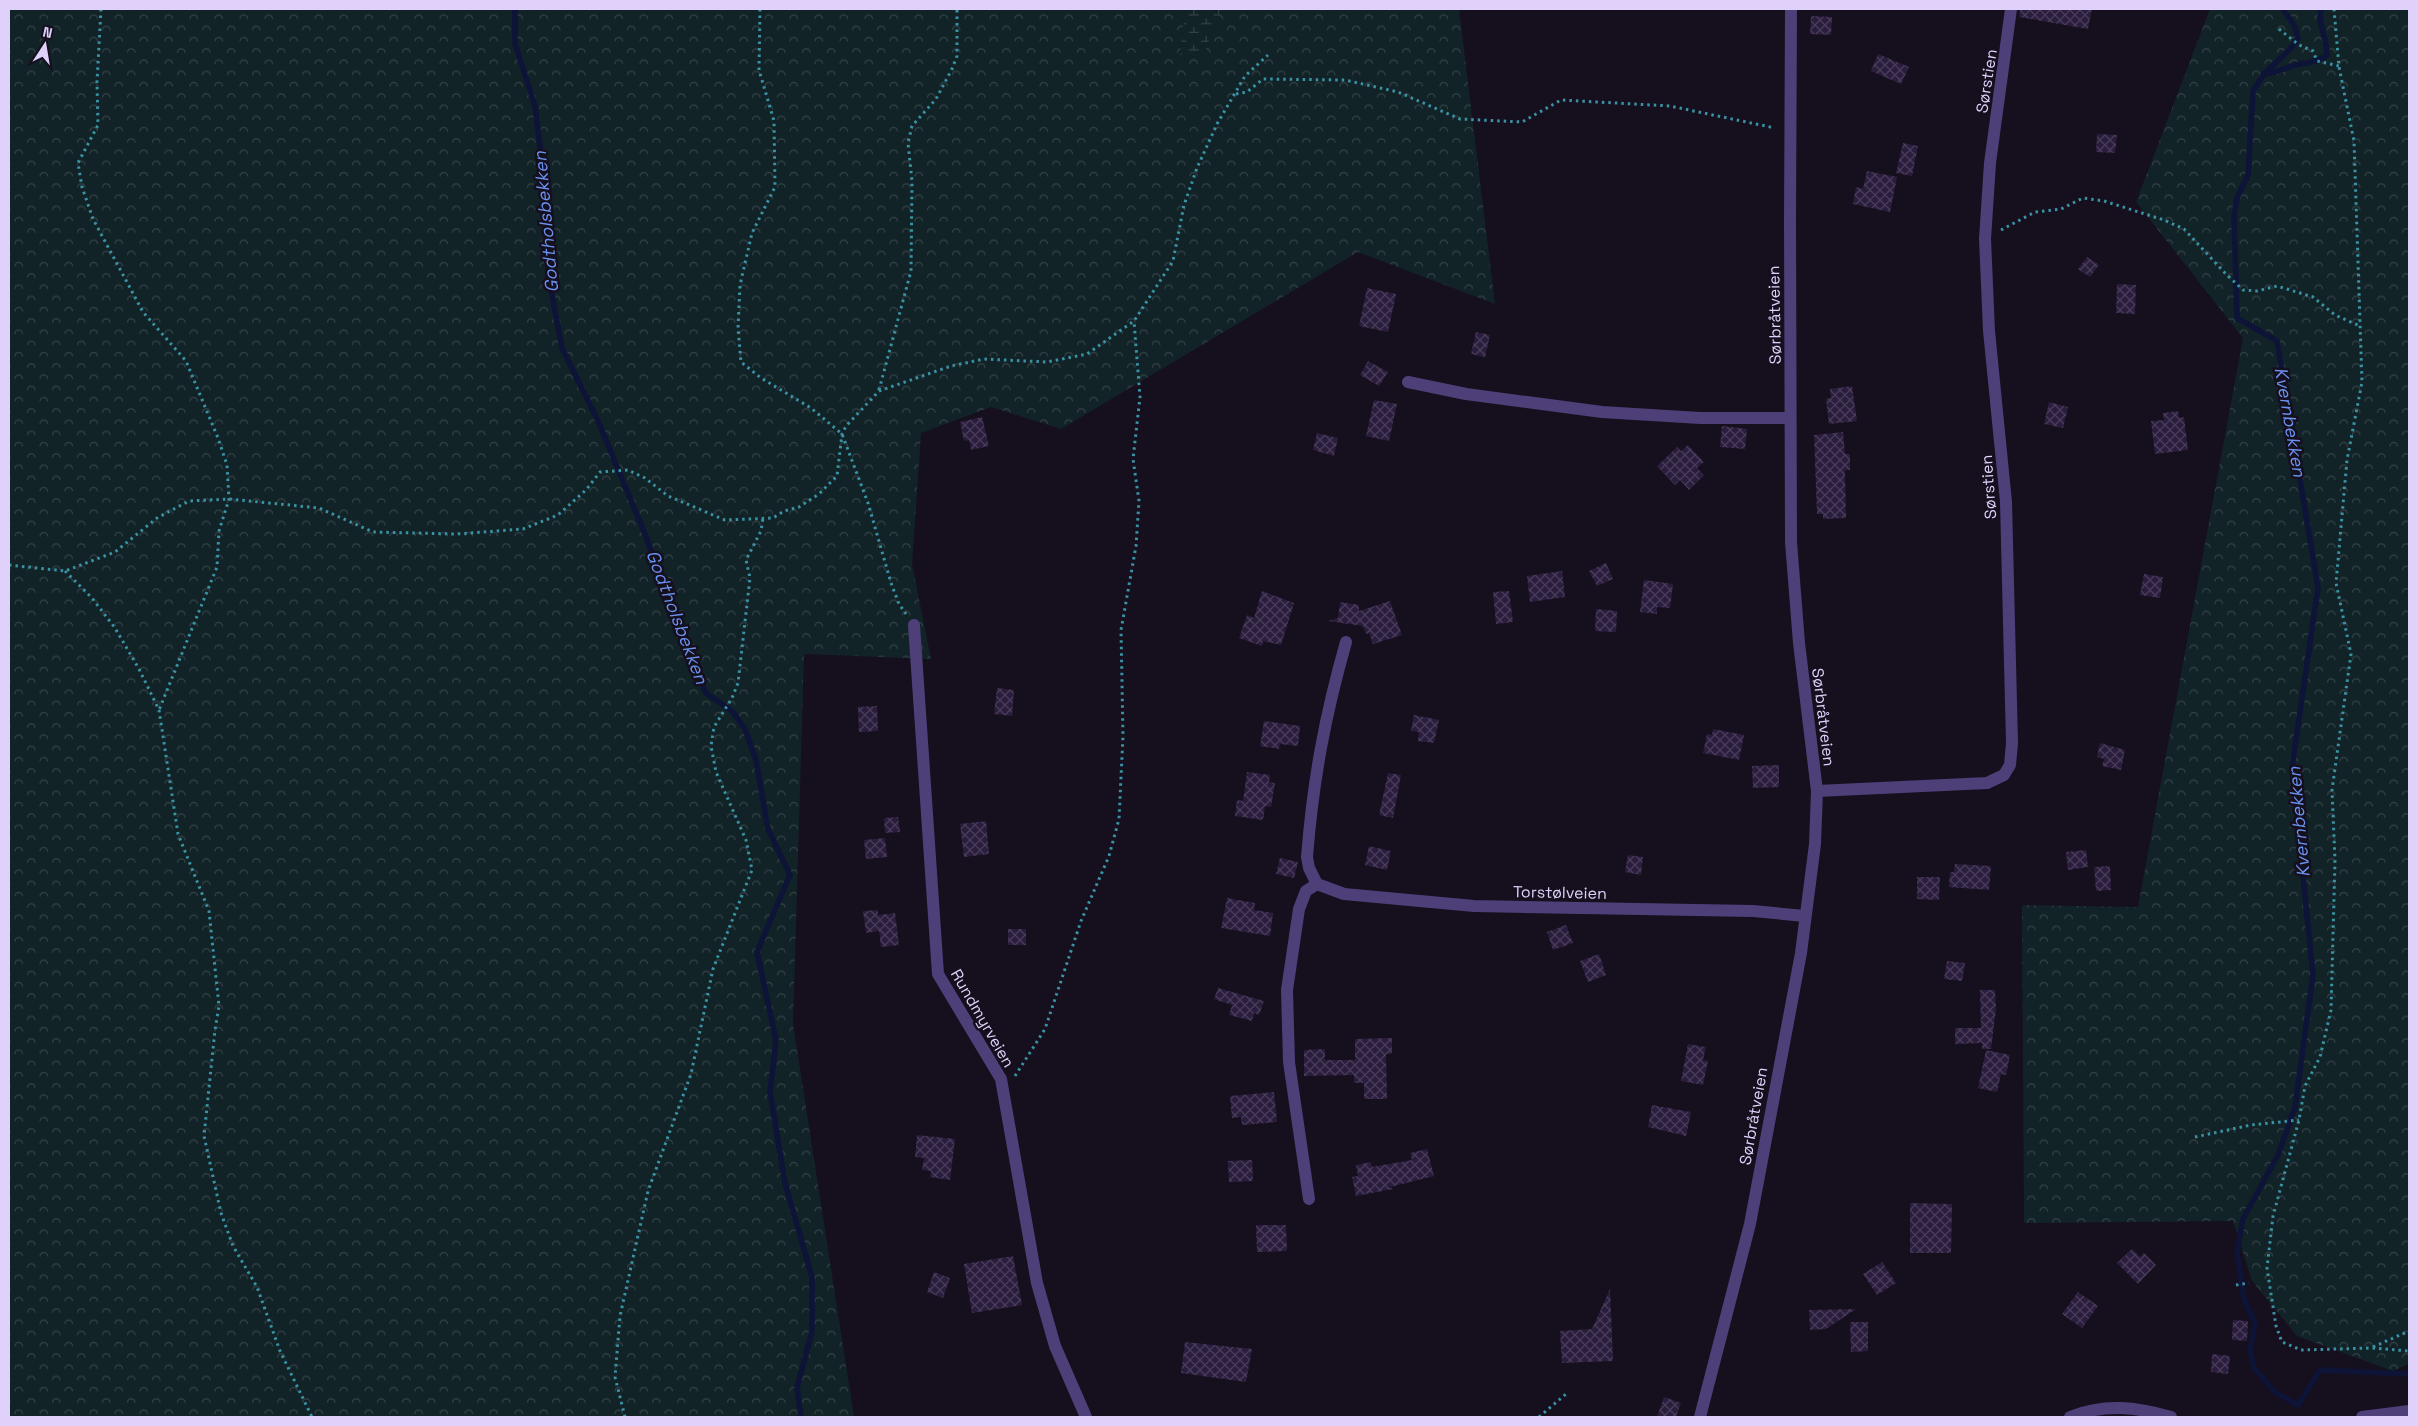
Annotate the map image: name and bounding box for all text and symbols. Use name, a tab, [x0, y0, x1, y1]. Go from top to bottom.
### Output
north arrow	[20, 20, 70, 70]
text: N	[41, 23, 54, 42]
street label: Sørstien	[1971, 48, 2002, 115]
water label: Godtholsbekken	[528, 149, 563, 294]
street label: Sørbråtveien	[1763, 265, 1786, 365]
water label: Kvernbekken	[2270, 365, 2312, 480]
street label: Sørstien	[1976, 454, 2001, 520]
water label: Godtholsbekken	[641, 547, 714, 688]
street label: Sørbråtveien	[1807, 667, 1840, 767]
water label: Kvernbekken	[2282, 765, 2315, 878]
street label: Torstølveien	[1513, 881, 1607, 904]
street label: Rundmyrveien	[946, 965, 1019, 1071]
street label: Sørbråtveien	[1735, 1066, 1772, 1167]

